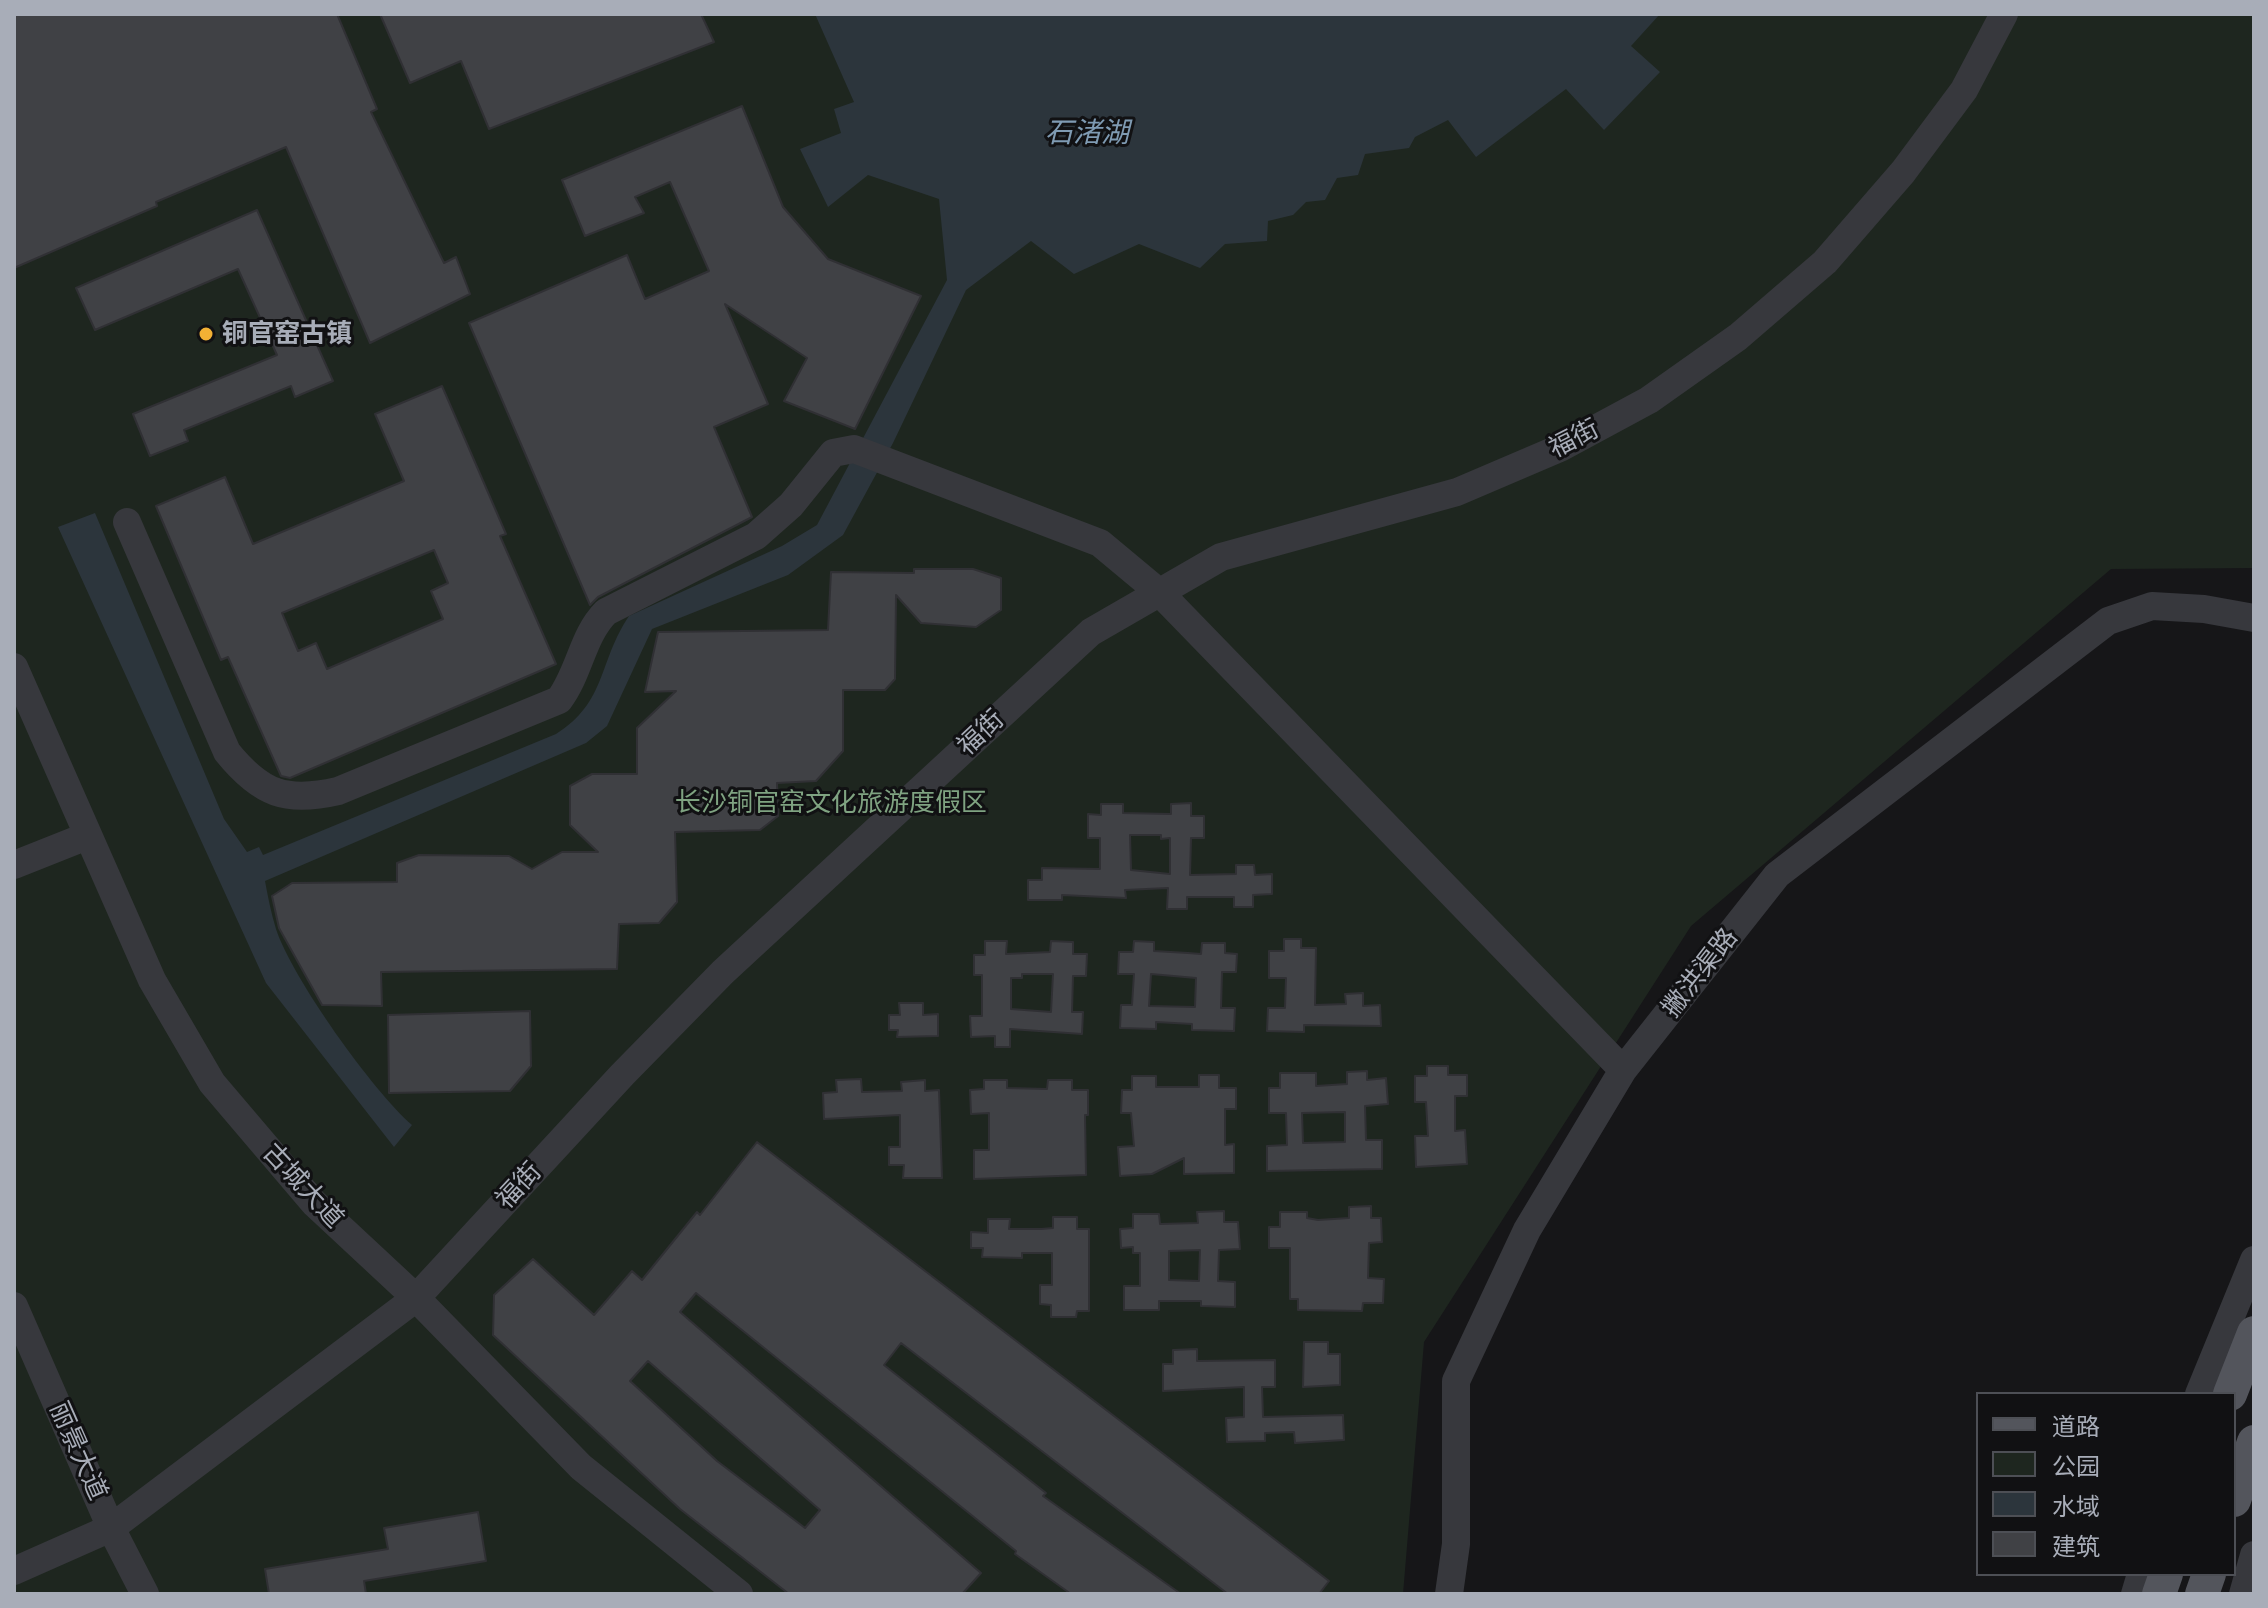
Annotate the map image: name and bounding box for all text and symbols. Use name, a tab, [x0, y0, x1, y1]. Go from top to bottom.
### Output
water label: 石渚湖	[1045, 117, 1129, 151]
place label: 铜官窑古镇	[222, 318, 352, 350]
marker: 铜官窑古镇	[197, 325, 215, 343]
street label: 福街	[1544, 413, 1604, 465]
street label: 福街	[951, 704, 1011, 762]
park label: 长沙铜官窑文化旅游度假区	[675, 787, 987, 819]
street label: 撇洪渠路	[1656, 922, 1744, 1024]
street label: 古城大道	[256, 1137, 350, 1235]
street label: 福街	[490, 1156, 548, 1216]
legend	[1976, 1392, 2236, 1576]
street label: 丽景大道	[43, 1397, 113, 1505]
text: 道路	[2052, 1412, 2100, 1441]
text: 公园	[2052, 1452, 2100, 1481]
text: 水域	[2052, 1492, 2100, 1521]
text: 建筑	[2052, 1532, 2100, 1561]

